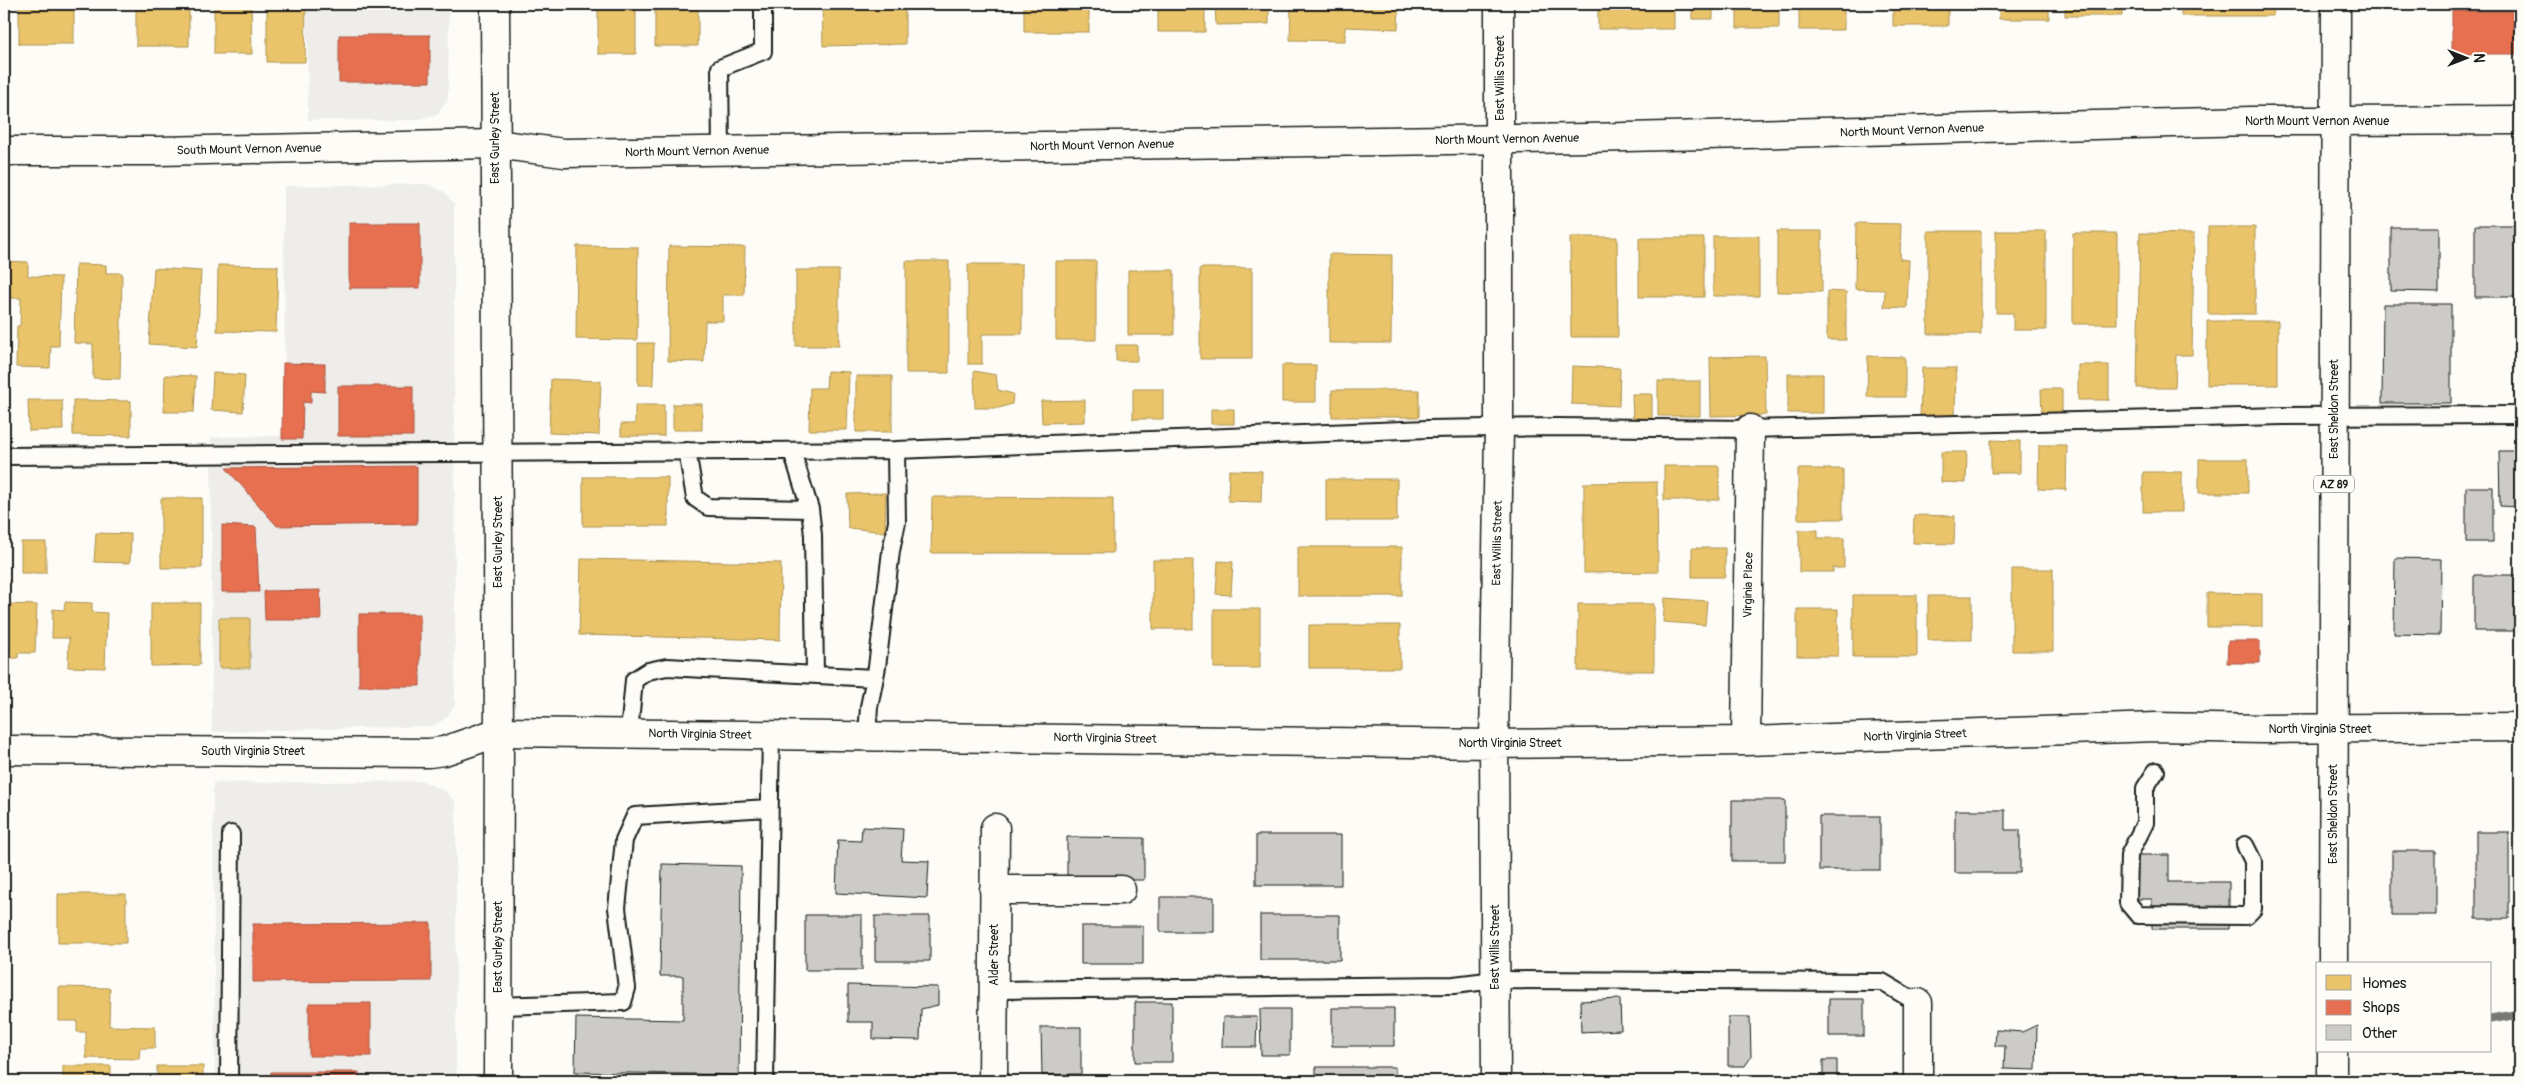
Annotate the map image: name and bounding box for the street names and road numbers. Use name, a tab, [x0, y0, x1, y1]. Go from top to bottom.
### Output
street label: East Willis Street	[1493, 35, 1508, 121]
street label: East Gurley Street	[488, 92, 503, 184]
street label: North Mount Vernon Avenue	[2245, 114, 2389, 129]
street label: North Mount Vernon Avenue	[1840, 120, 1984, 141]
street label: North Mount Vernon Avenue	[1435, 131, 1579, 148]
street label: North Mount Vernon Avenue	[1030, 137, 1174, 154]
street label: South Mount Vernon Avenue	[176, 141, 322, 158]
street label: North Mount Vernon Avenue	[625, 143, 769, 160]
street label: East Sheldon Street	[2327, 359, 2342, 459]
road number: AZ 89	[2314, 476, 2354, 492]
street label: East Gurley Street	[491, 496, 506, 588]
street label: East Willis Street	[1489, 500, 1506, 586]
street label: Virginia Place	[1740, 552, 1757, 618]
street label: North Virginia Street	[2268, 722, 2372, 737]
street label: North Virginia Street	[648, 726, 752, 743]
street label: North Virginia Street	[1863, 726, 1967, 745]
street label: North Virginia Street	[1053, 730, 1157, 747]
street label: North Virginia Street	[1458, 736, 1562, 751]
street label: South Virginia Street	[201, 744, 305, 759]
street label: East Sheldon Street	[2326, 764, 2341, 864]
street label: East Gurley Street	[491, 901, 506, 993]
street label: East Willis Street	[1488, 904, 1503, 990]
street label: Alder Street	[987, 924, 1002, 986]

